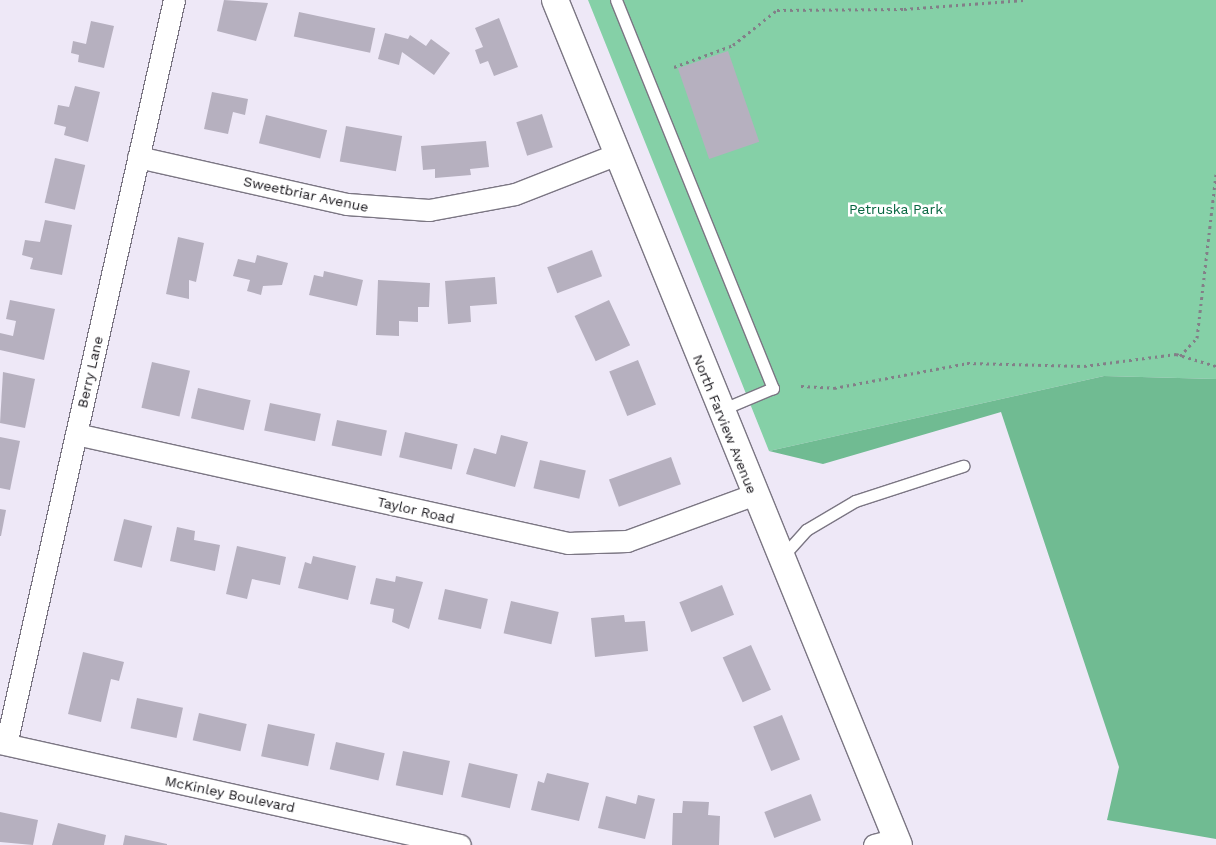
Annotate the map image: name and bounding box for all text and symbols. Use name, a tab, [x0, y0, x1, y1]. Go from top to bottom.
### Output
street label: Sweetbriar Avenue	[241, 172, 371, 216]
park label: Petruska Park	[849, 201, 943, 217]
street label: Berry Lane	[74, 334, 106, 410]
street label: North Farview Avenue	[689, 352, 761, 496]
street label: Taylor Road	[376, 493, 456, 527]
street label: McKinley Boulevard	[163, 772, 297, 816]

